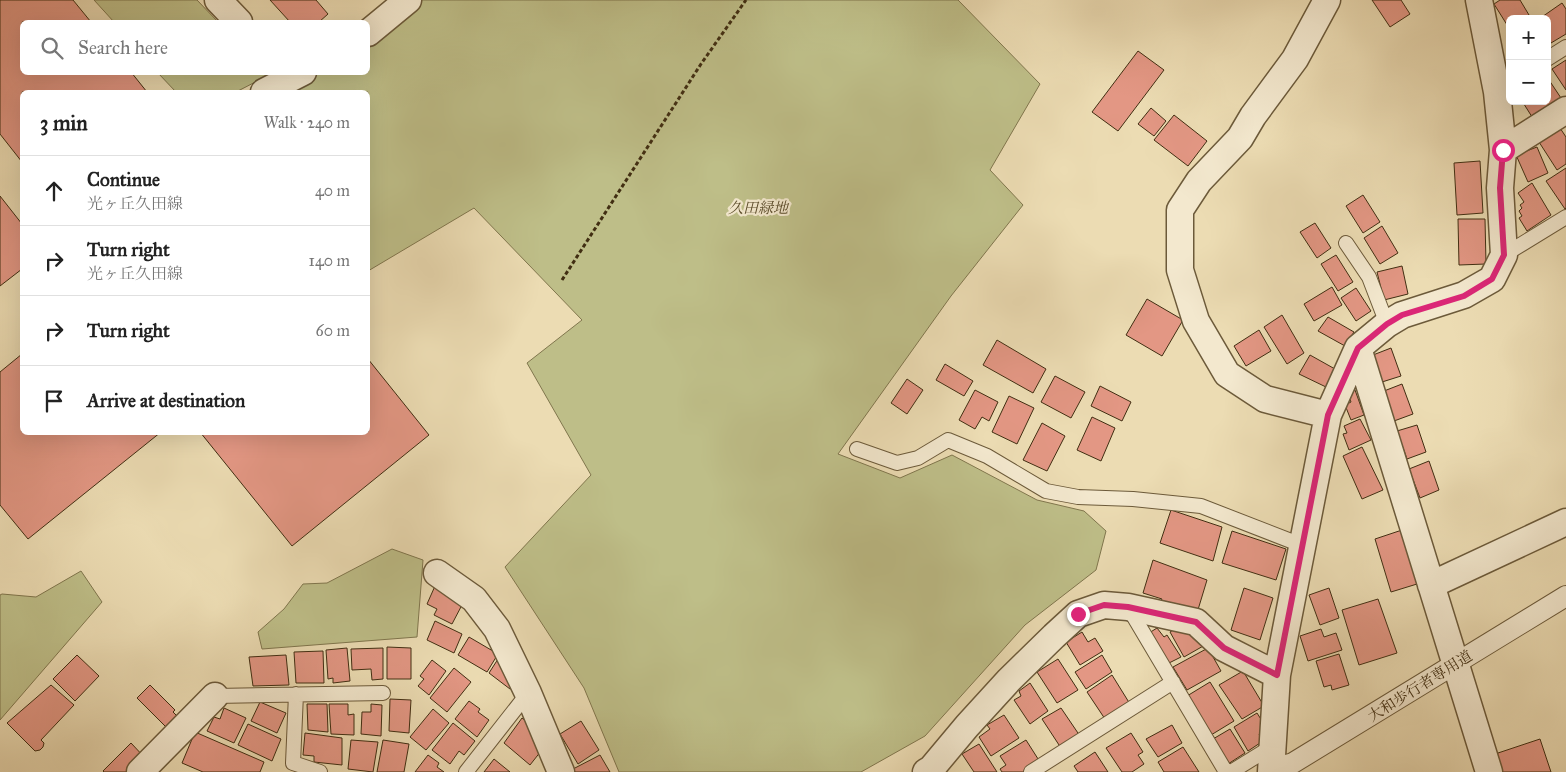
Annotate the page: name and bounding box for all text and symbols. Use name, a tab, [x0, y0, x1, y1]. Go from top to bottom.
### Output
map controls	[1506, 15, 1551, 105]
button: +	[1506, 15, 1551, 60]
search box	[20, 20, 370, 75]
icon: search	[38, 34, 66, 62]
text: Search here	[78, 36, 168, 59]
button: −	[1506, 60, 1551, 105]
text: 3 min	[40, 110, 88, 136]
text: Walk · 240 m	[264, 113, 350, 132]
route start	[1492, 139, 1515, 162]
text: Continue	[87, 168, 160, 191]
icon: ahead	[40, 177, 68, 205]
text: 40 m	[315, 181, 350, 200]
text: 光ヶ丘久田線	[87, 194, 183, 213]
park label: 久田緑地	[728, 199, 790, 217]
text: Turn right	[87, 238, 170, 261]
icon: right	[40, 247, 68, 275]
text: 140 m	[309, 251, 350, 270]
text: 光ヶ丘久田線	[87, 264, 183, 283]
icon: right	[40, 317, 68, 345]
text: Turn right	[87, 319, 170, 342]
text: 60 m	[316, 321, 350, 340]
icon: arrive	[40, 387, 68, 415]
text: Arrive at destination	[87, 389, 245, 412]
route end	[1067, 603, 1090, 626]
street label: 大和歩行者専用道	[1364, 647, 1476, 725]

